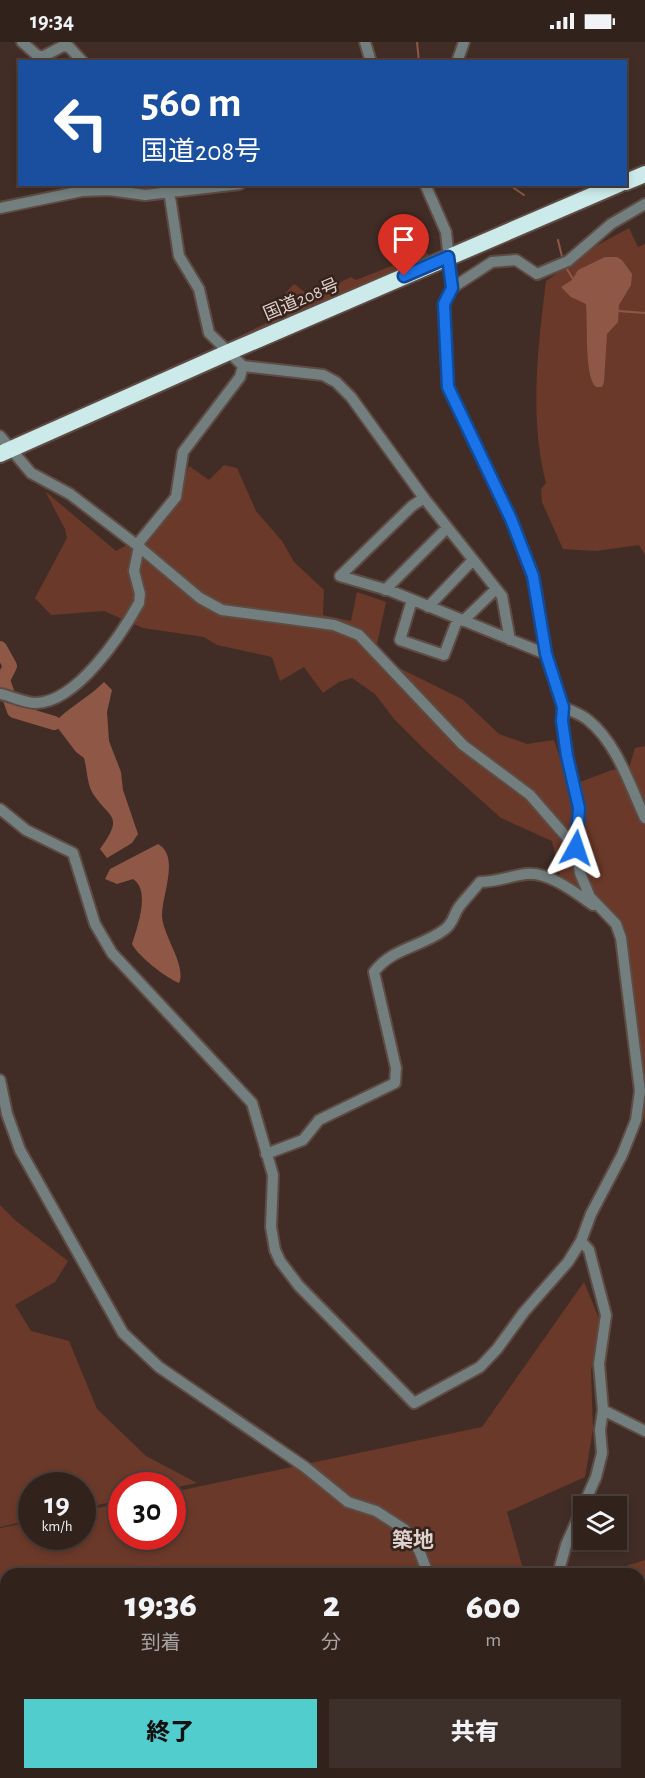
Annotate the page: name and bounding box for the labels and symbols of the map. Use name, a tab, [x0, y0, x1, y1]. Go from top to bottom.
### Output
pin	[378, 214, 429, 276]
street label: 国道208号	[260, 274, 342, 324]
position arrow	[544, 816, 608, 880]
speed limit sign: 30	[108, 1472, 186, 1550]
district label: 築地	[392, 1529, 434, 1551]

